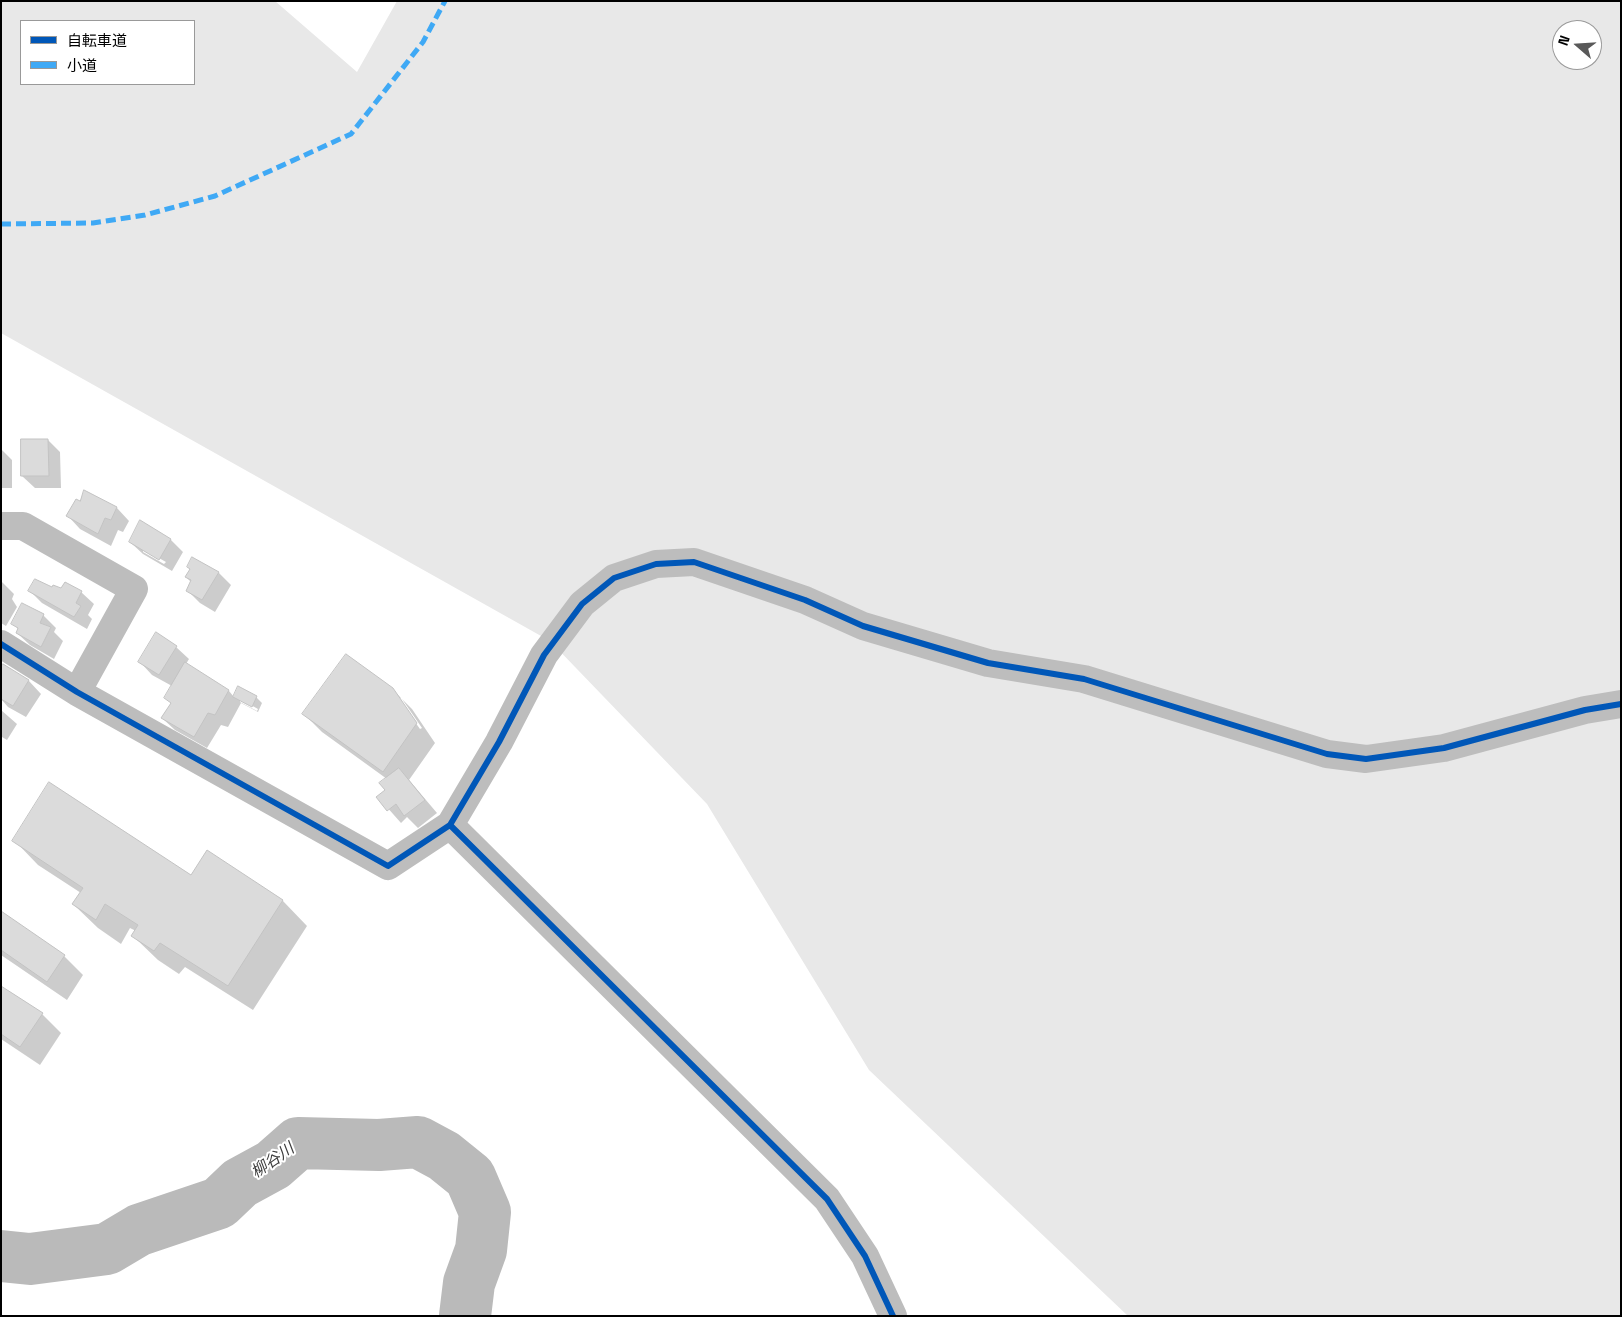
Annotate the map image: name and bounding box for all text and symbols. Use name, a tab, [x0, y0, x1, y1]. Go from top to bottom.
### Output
legend	[20, 20, 195, 85]
north arrow	[1552, 20, 1602, 70]
text: 自転車道	[67, 31, 127, 50]
text: N	[1554, 33, 1574, 48]
text: 小道	[67, 56, 97, 75]
water label: 柳谷川	[248, 1139, 298, 1183]

